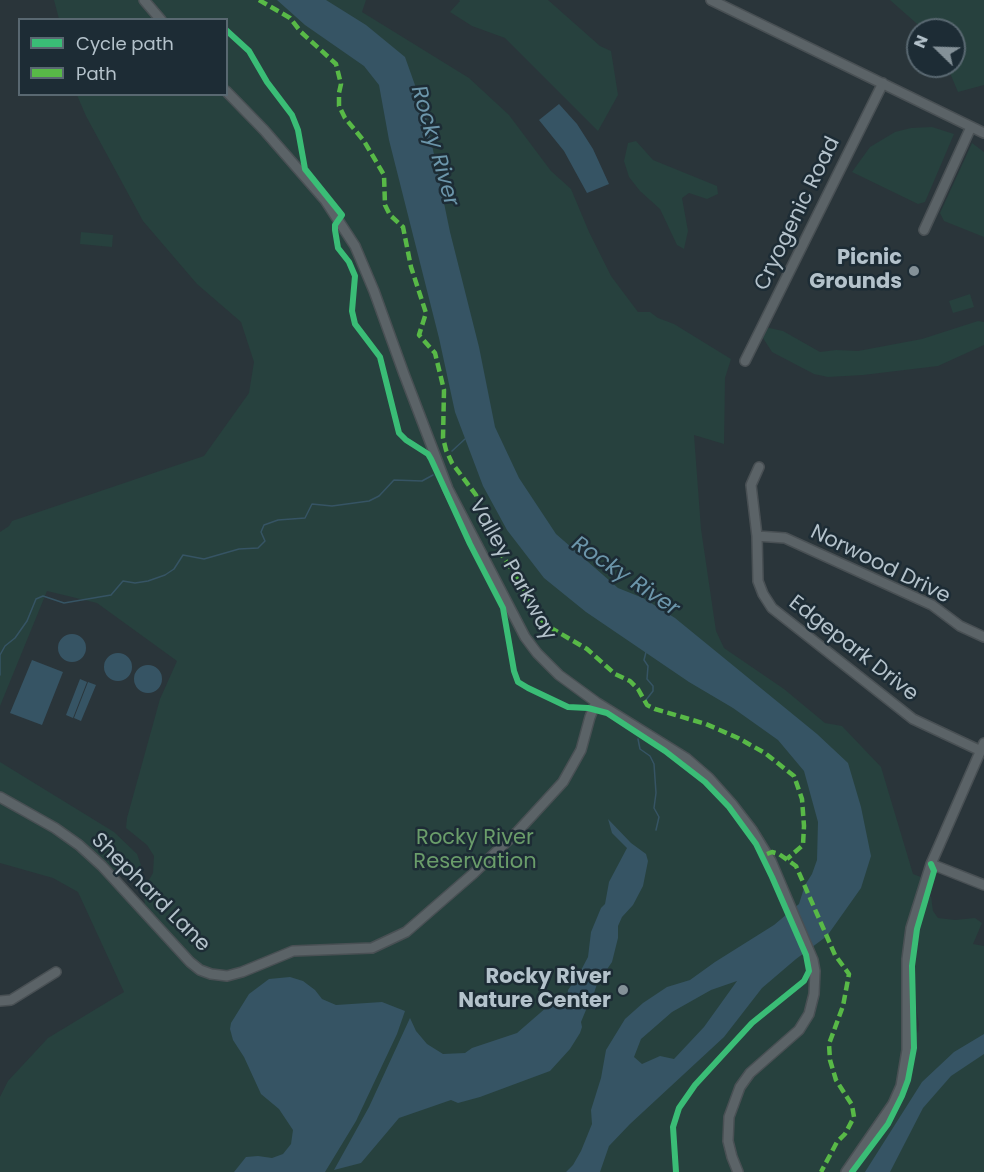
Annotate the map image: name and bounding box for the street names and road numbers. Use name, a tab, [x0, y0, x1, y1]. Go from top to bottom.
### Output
street label: Cryogenic Road	[750, 133, 846, 295]
street label: Valley Parkway	[463, 495, 561, 645]
street label: Norwood Drive	[806, 520, 954, 610]
street label: Edgepark Drive	[783, 591, 923, 707]
street label: Shephard Lane	[85, 828, 215, 958]

